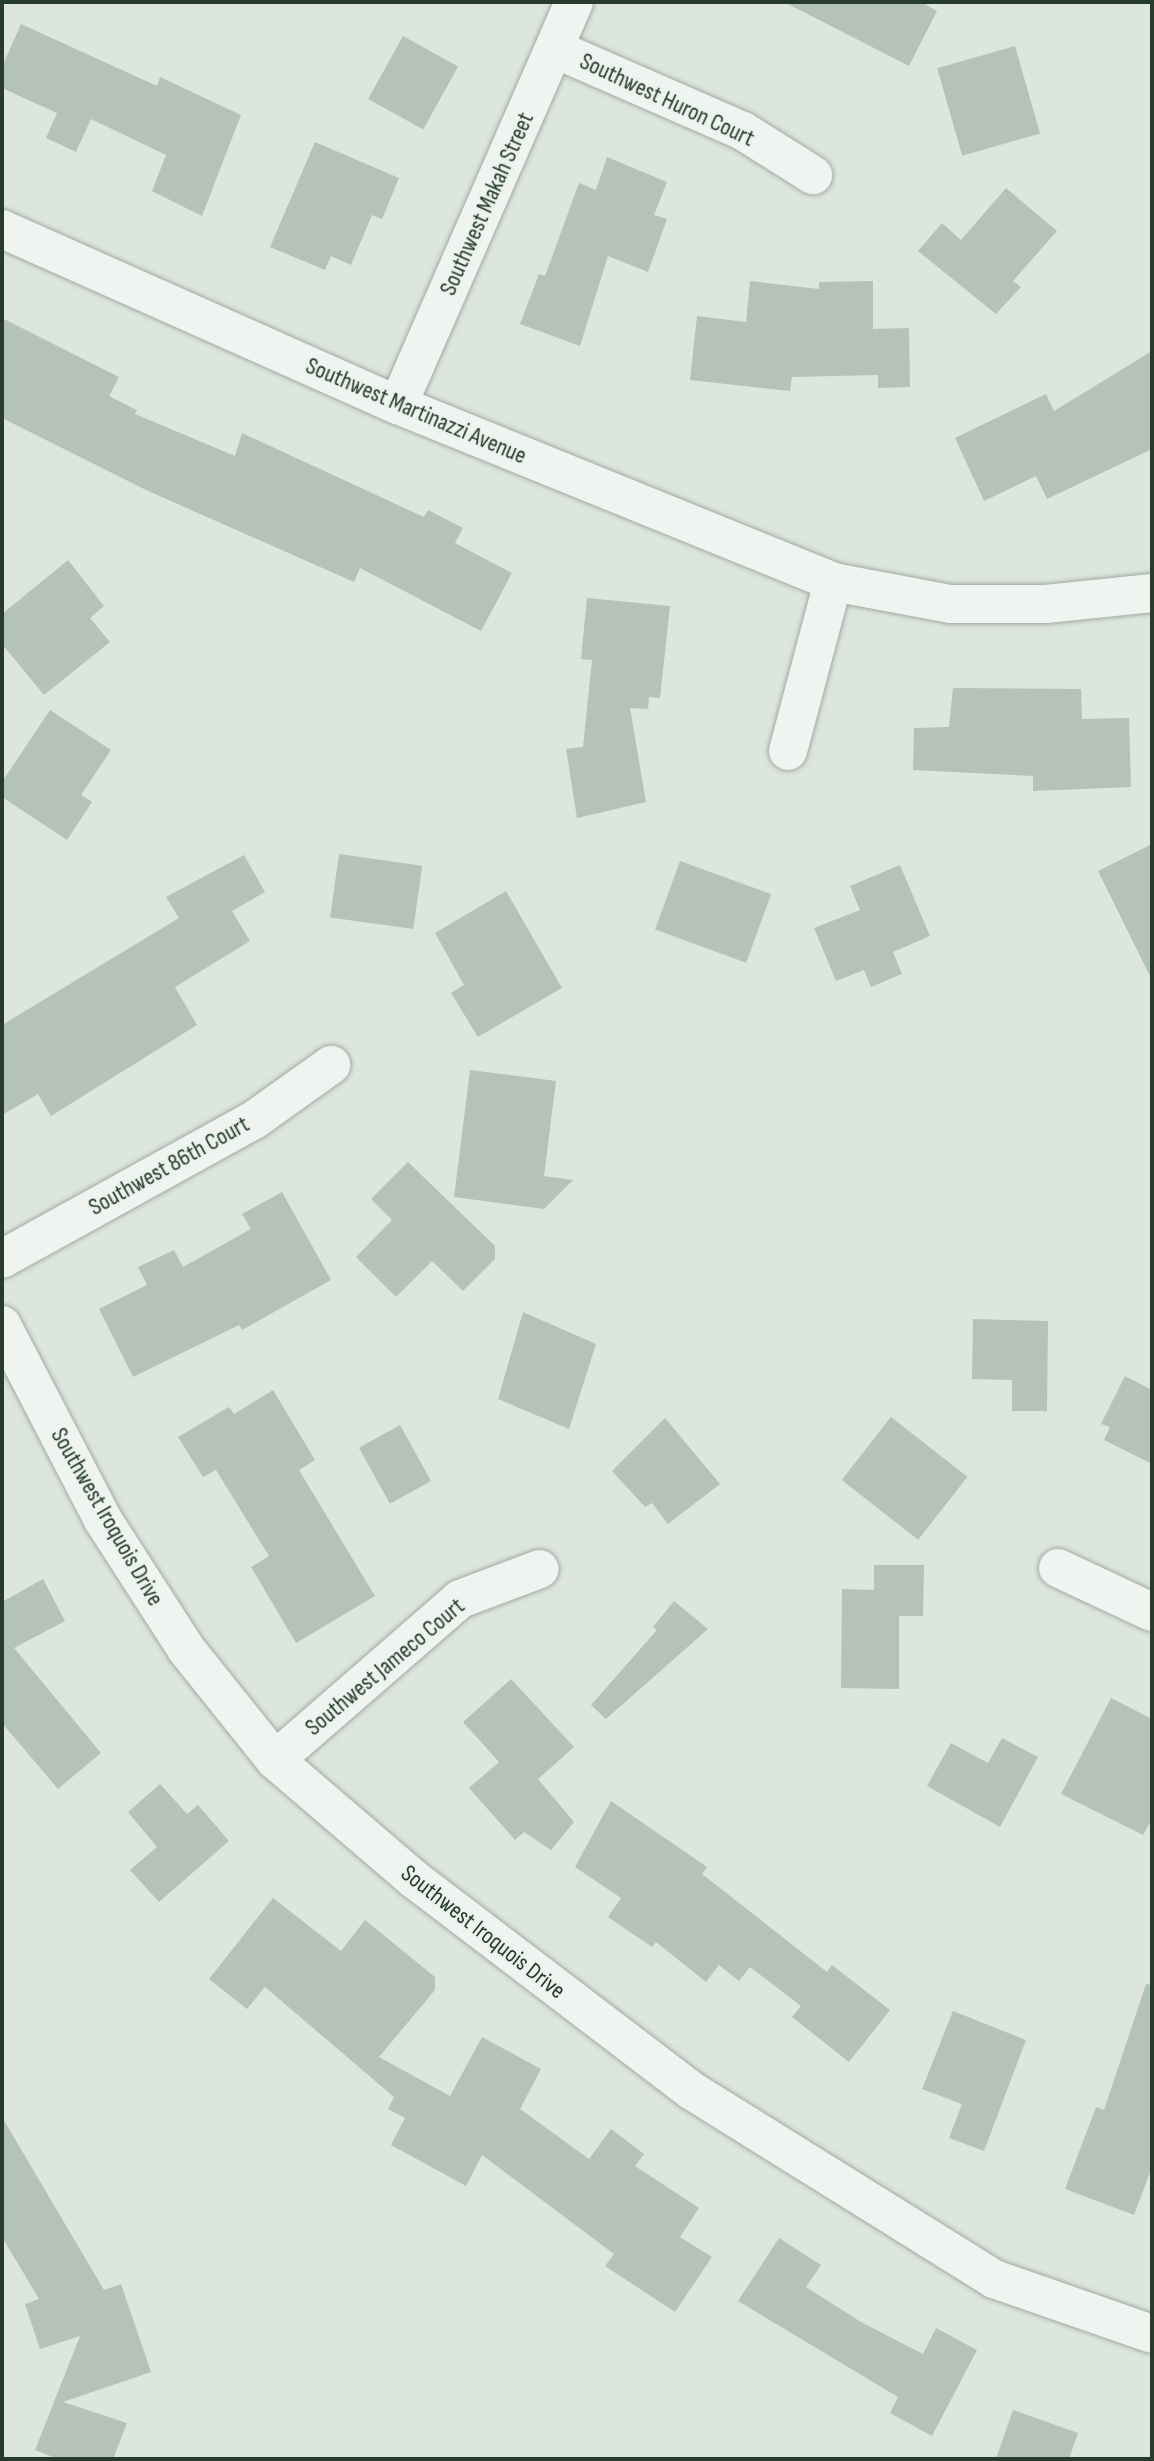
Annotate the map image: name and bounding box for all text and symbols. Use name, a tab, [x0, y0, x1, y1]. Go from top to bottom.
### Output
street label: Southwest Huron Court	[575, 47, 759, 153]
street label: Southwest Makah Street	[434, 108, 540, 300]
street label: Southwest Martinazzi Avenue	[301, 351, 531, 471]
street label: Southwest 86th Court	[84, 1110, 254, 1222]
street label: Southwest Iroquois Drive	[44, 1423, 170, 1611]
street label: Southwest Jameco Court	[300, 1592, 470, 1742]
street label: Southwest Iroquois Drive	[395, 1859, 571, 2005]

